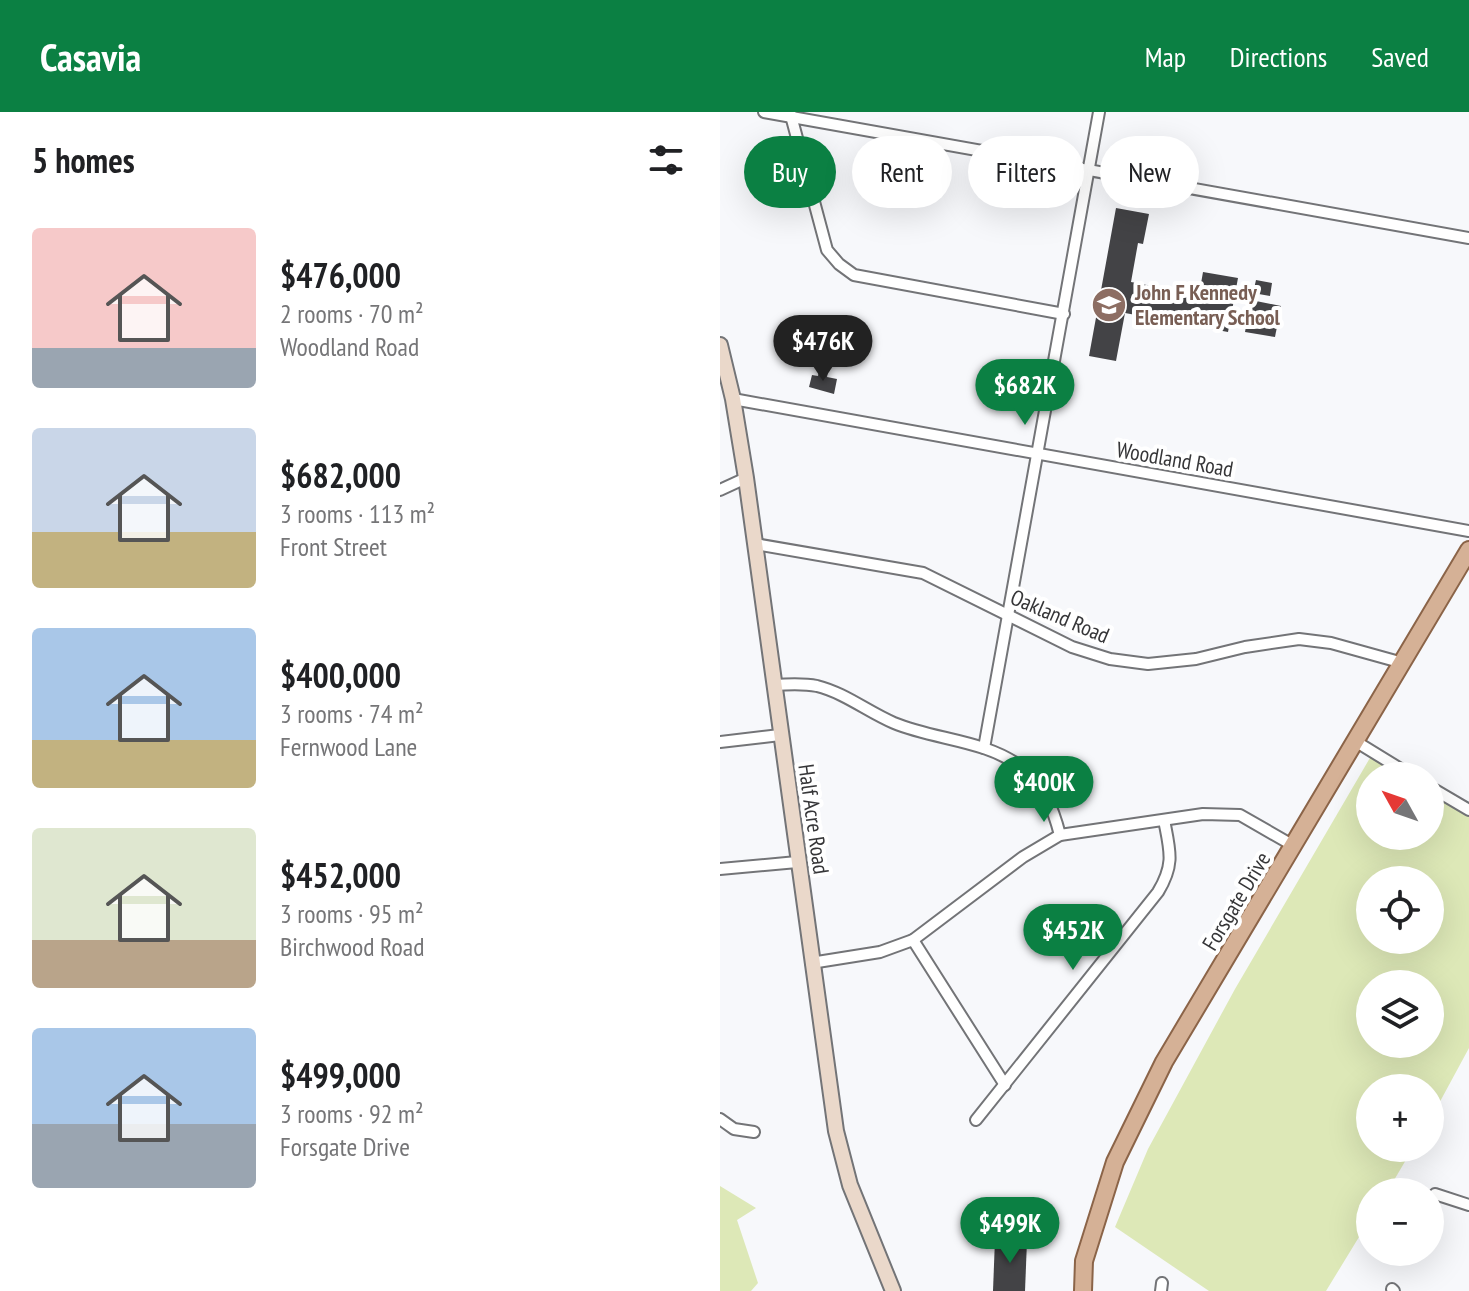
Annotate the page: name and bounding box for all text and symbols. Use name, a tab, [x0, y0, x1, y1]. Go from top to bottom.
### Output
text: Casavia	[40, 32, 141, 81]
text: Map	[1145, 38, 1186, 75]
text: Directions	[1230, 38, 1327, 75]
text: Saved	[1371, 38, 1429, 75]
chip: Buy	[744, 136, 836, 208]
chip: Rent	[852, 136, 952, 208]
chip: Filters	[968, 136, 1084, 208]
chip: New	[1100, 136, 1199, 208]
text: 5 homes	[32, 138, 135, 182]
icon: filters	[644, 138, 688, 182]
text: $476,000	[280, 253, 401, 297]
icon: home	[96, 260, 192, 356]
place label: John F Kennedy Elementary School	[1134, 278, 1281, 331]
school or university icon: John F Kennedy Elementary School	[1090, 286, 1128, 324]
text: 2 rooms · 70 m²	[280, 297, 424, 330]
pin: $476K	[767, 315, 879, 383]
text: $476K	[791, 324, 855, 357]
text: Woodland Road	[280, 330, 419, 363]
pin: $682K	[969, 359, 1081, 427]
text: $682K	[993, 368, 1057, 401]
street label: Woodland Road	[1115, 435, 1235, 483]
text: $682,000	[280, 453, 401, 497]
icon: home	[96, 460, 192, 556]
text: 3 rooms · 113 m²	[280, 497, 435, 530]
text: Front Street	[280, 530, 387, 563]
street label: Oakland Road	[1006, 583, 1114, 649]
text: $400,000	[280, 653, 401, 697]
icon: home	[96, 660, 192, 756]
text: 3 rooms · 74 m²	[280, 697, 424, 730]
text: Fernwood Lane	[280, 730, 417, 763]
pin: $400K	[988, 756, 1100, 824]
street label: Half Acre Road	[792, 762, 836, 876]
north arrow	[1356, 762, 1444, 850]
map controls	[1356, 762, 1444, 1266]
text: $400K	[1012, 765, 1076, 798]
street label: Forsgate Drive	[1196, 847, 1276, 955]
text: $452,000	[280, 853, 401, 897]
icon: home	[96, 860, 192, 956]
button: locate	[1356, 866, 1444, 954]
text: 3 rooms · 95 m²	[280, 897, 424, 930]
pin: $452K	[1017, 904, 1129, 972]
text: $452K	[1041, 913, 1105, 946]
text: Birchwood Road	[280, 930, 424, 963]
button: layers	[1356, 970, 1444, 1058]
text: $499,000	[280, 1053, 401, 1097]
icon: home	[96, 1060, 192, 1156]
button: +	[1356, 1074, 1444, 1162]
text: 3 rooms · 92 m²	[280, 1097, 424, 1130]
text: Forsgate Drive	[280, 1130, 410, 1163]
button: −	[1356, 1178, 1444, 1266]
pin: $499K	[954, 1197, 1066, 1265]
text: $499K	[978, 1206, 1042, 1239]

